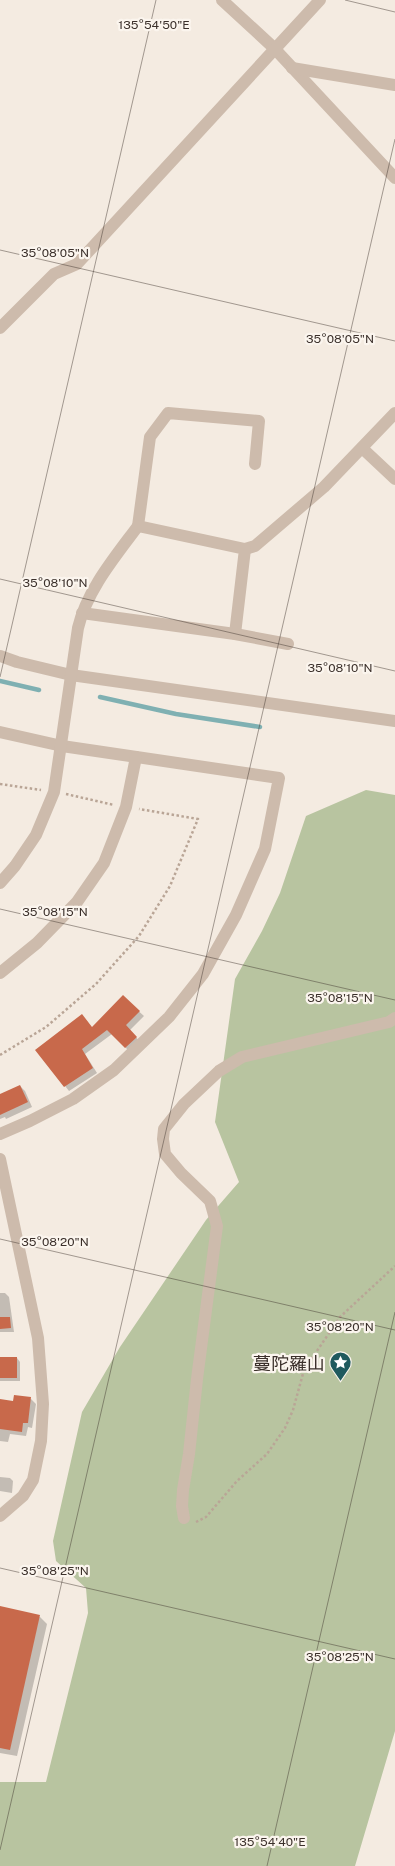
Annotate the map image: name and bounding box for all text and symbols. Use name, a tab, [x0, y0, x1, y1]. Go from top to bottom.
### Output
text: 135°54'50"E	[118, 18, 190, 32]
text: 35°08'05"N	[21, 246, 89, 260]
text: 35°08'05"N	[306, 332, 374, 346]
text: 35°08'10"N	[22, 576, 88, 590]
text: 35°08'10"N	[307, 661, 373, 675]
text: 35°08'15"N	[22, 905, 88, 919]
text: 35°08'15"N	[307, 991, 373, 1005]
text: 35°08'20"N	[21, 1235, 89, 1249]
text: 35°08'20"N	[306, 1320, 374, 1334]
place icon: 蔓陀羅山	[329, 1351, 353, 1382]
place label: 蔓陀羅山	[253, 1353, 325, 1374]
text: 35°08'25"N	[21, 1564, 89, 1578]
text: 35°08'25"N	[306, 1650, 374, 1664]
text: 135°54'40"E	[234, 1835, 306, 1849]

